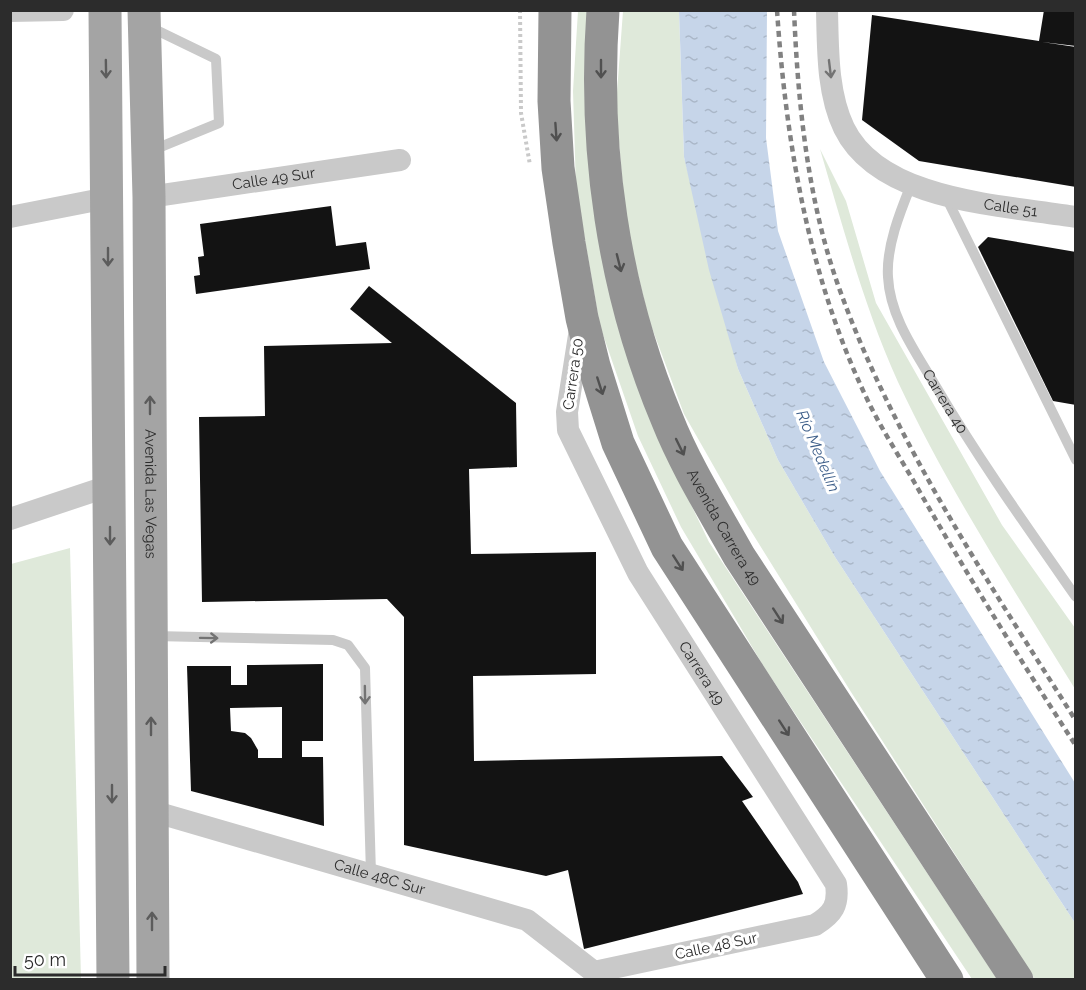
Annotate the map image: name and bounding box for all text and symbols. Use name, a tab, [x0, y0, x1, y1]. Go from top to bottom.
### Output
one-way arrow	[100, 58, 112, 78]
one-way arrow	[595, 58, 607, 78]
one-way arrow	[825, 58, 836, 78]
one-way arrow	[551, 121, 562, 141]
street label: Calle 49 Sur	[231, 164, 317, 194]
street label: Calle 51	[982, 195, 1039, 221]
one-way arrow	[102, 246, 114, 266]
one-way arrow	[613, 253, 625, 272]
street label: Carrera 50	[559, 337, 587, 411]
street label: Carrera 40	[919, 366, 972, 437]
one-way arrow	[595, 376, 606, 395]
one-way arrow	[144, 396, 156, 416]
water label: Río Medellín	[792, 407, 844, 495]
street label: Avenida Las Vegas	[141, 429, 160, 559]
one-way arrow	[675, 438, 687, 456]
street label: Avenida Carrera 49	[683, 466, 765, 589]
one-way arrow	[104, 525, 116, 545]
one-way arrow	[672, 555, 684, 571]
one-way arrow	[772, 607, 784, 623]
one-way arrow	[199, 632, 219, 643]
street label: Carrera 49	[675, 638, 729, 708]
one-way arrow	[359, 685, 371, 704]
one-way arrow	[145, 717, 157, 737]
one-way arrow	[777, 719, 790, 736]
one-way arrow	[106, 783, 118, 803]
street label: Calle 48C Sur	[332, 855, 428, 899]
one-way arrow	[146, 912, 158, 932]
street label: Calle 48 Sur	[673, 928, 759, 963]
scale bar	[15, 939, 165, 977]
text: 50 m	[24, 949, 66, 970]

